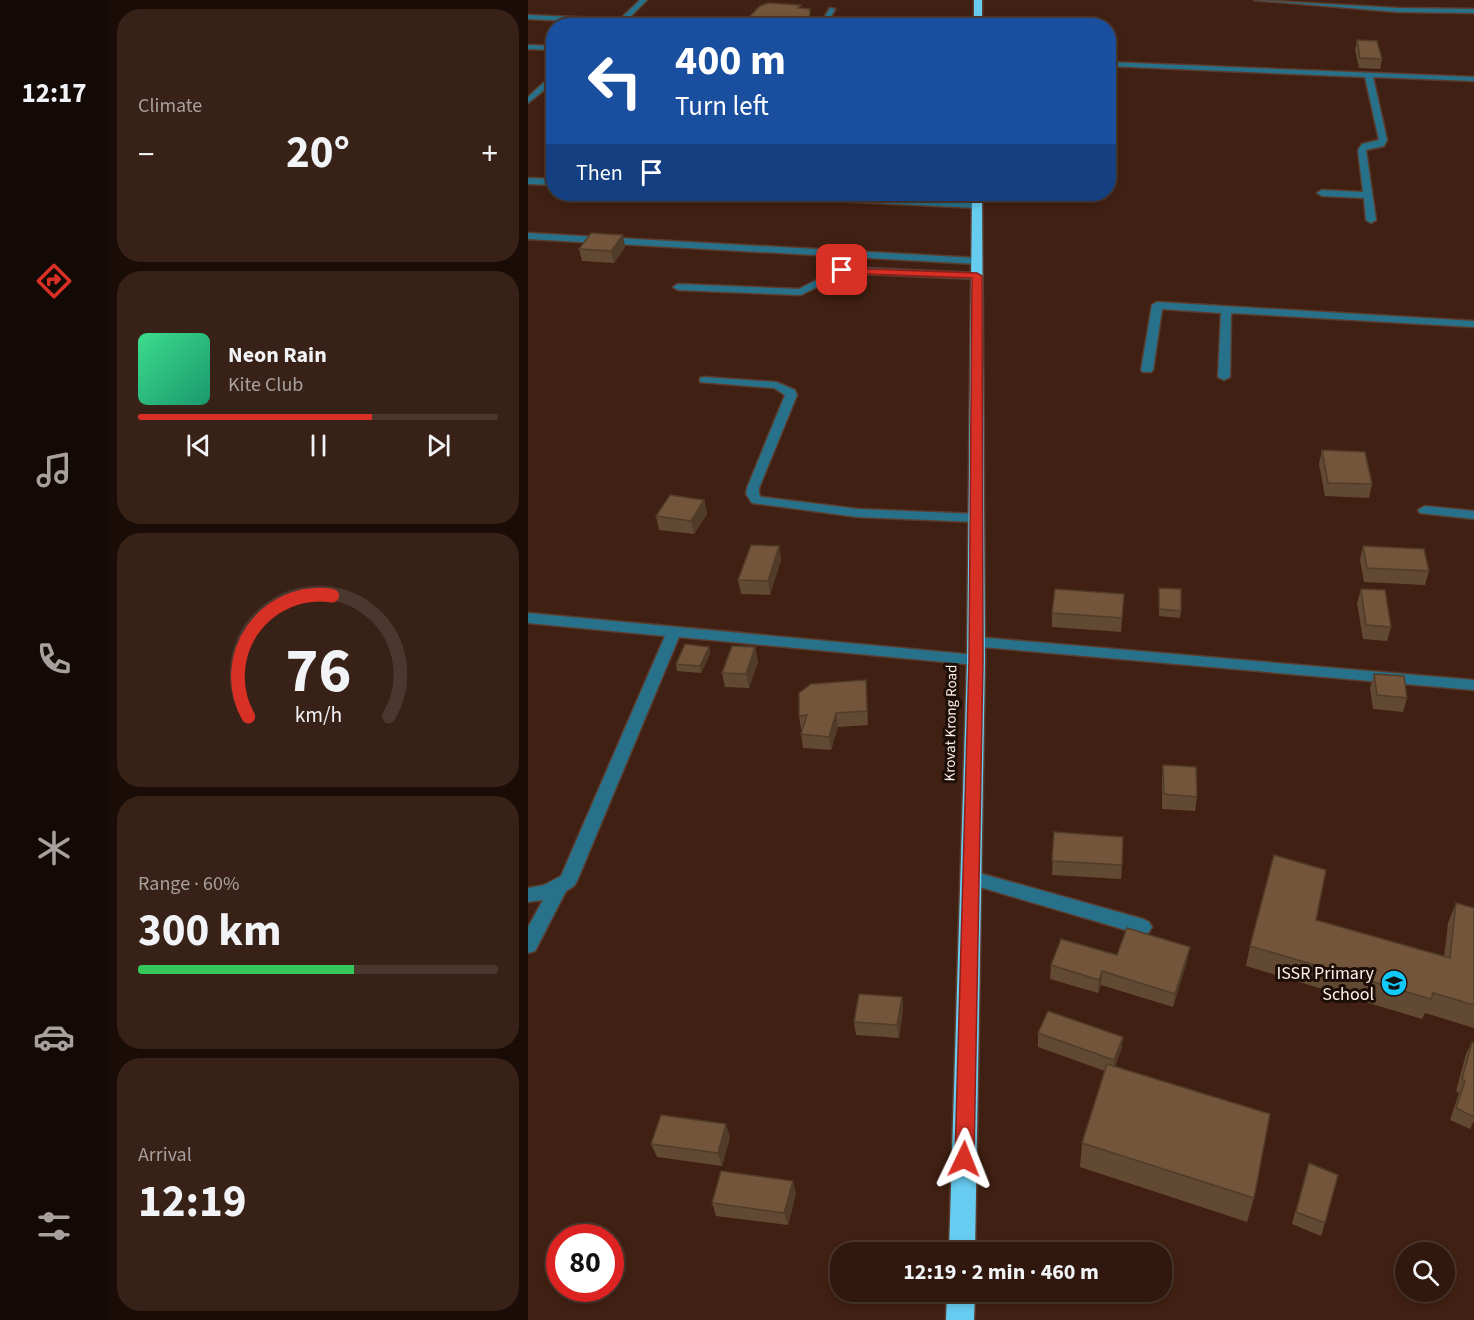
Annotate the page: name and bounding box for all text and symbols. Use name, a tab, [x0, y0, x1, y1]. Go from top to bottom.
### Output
text: 400 m	[675, 31, 786, 91]
icon: left	[576, 42, 654, 120]
text: 12:17	[21, 74, 87, 113]
text: Turn left	[675, 87, 769, 126]
text: Climate	[138, 92, 202, 120]
text: 20°	[286, 121, 350, 185]
text: −	[138, 131, 154, 178]
text: +	[482, 131, 498, 178]
icon: arrive	[635, 156, 668, 189]
text: Then	[576, 157, 623, 189]
pin	[816, 244, 867, 295]
icon: arrive	[825, 253, 858, 286]
icon: directions	[33, 260, 75, 302]
text: Neon Rain	[228, 339, 327, 371]
text: Kite Club	[228, 371, 303, 399]
icon: previous	[182, 429, 215, 462]
icon: pause	[302, 429, 335, 462]
icon: next	[422, 429, 455, 462]
icon: music	[33, 449, 75, 491]
text: 76	[285, 627, 351, 716]
icon: phone	[33, 638, 75, 680]
street label: Krovat Krong Road	[939, 664, 963, 782]
text: km/h	[294, 700, 342, 731]
icon: climate	[33, 827, 75, 869]
text: Range · 60%	[138, 870, 239, 898]
text: 300 km	[138, 899, 282, 963]
place label: ISSR Primary School	[1276, 961, 1375, 1007]
school or university icon: ISSR Primary School	[1379, 968, 1409, 998]
icon: car	[33, 1016, 75, 1058]
position arrow	[932, 1127, 996, 1191]
text: Arrival	[138, 1141, 192, 1169]
text: 12:19	[138, 1170, 247, 1234]
icon: filters	[33, 1205, 75, 1247]
speed limit sign: 80	[546, 1224, 624, 1302]
map controls	[1395, 1242, 1455, 1302]
button: search	[1395, 1242, 1455, 1302]
text: 12:19 · 2 min · 460 m	[903, 1256, 1099, 1288]

